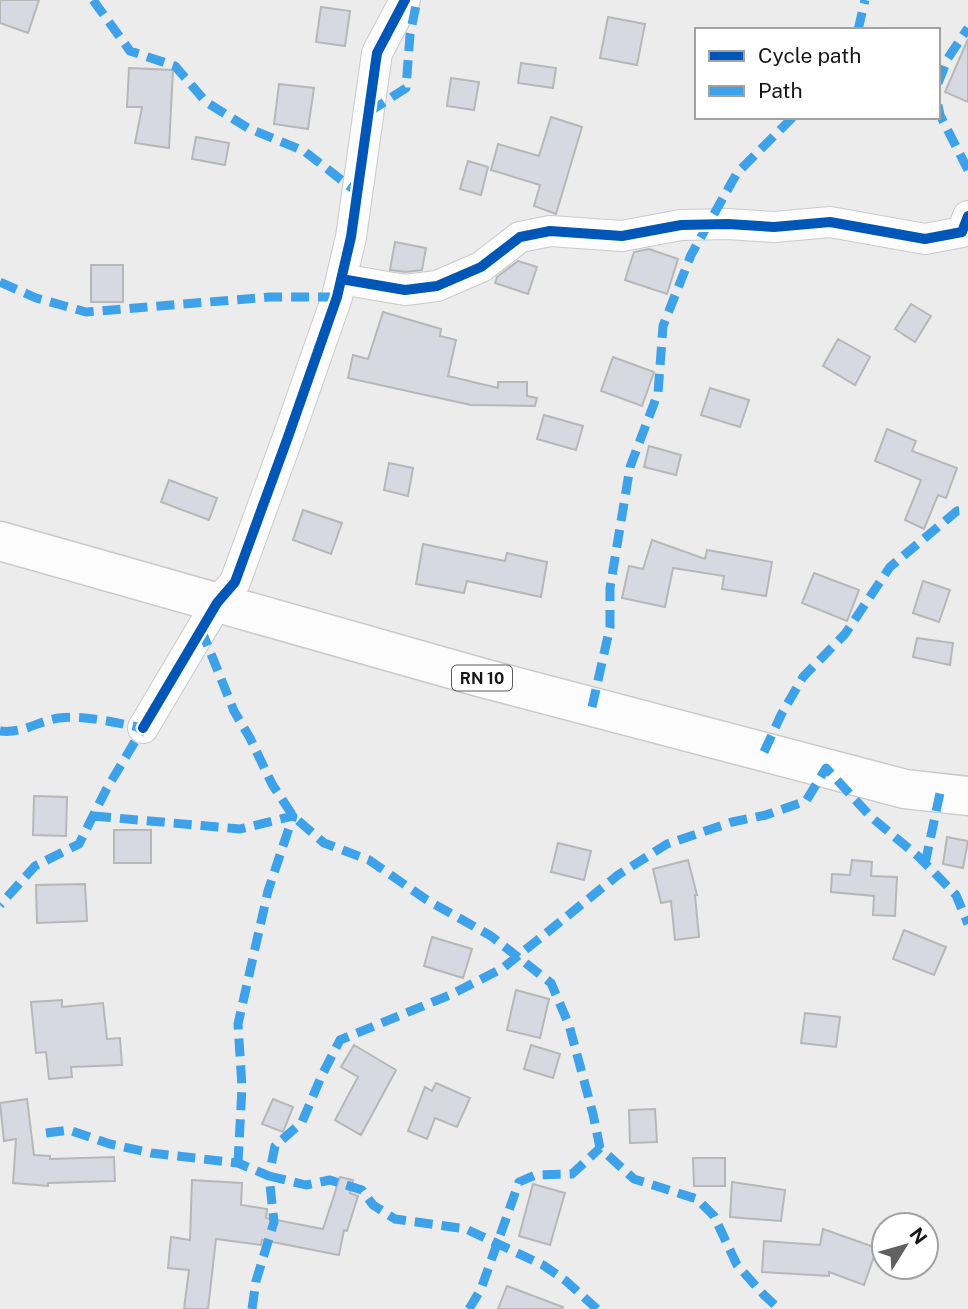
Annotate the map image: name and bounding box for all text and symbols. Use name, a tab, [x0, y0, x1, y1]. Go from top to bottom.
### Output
legend	[695, 28, 940, 119]
text: Cycle path	[758, 43, 861, 68]
text: Path	[758, 78, 803, 103]
road number: RN 10	[452, 666, 512, 691]
north arrow	[870, 1211, 940, 1281]
text: N	[905, 1223, 932, 1248]

